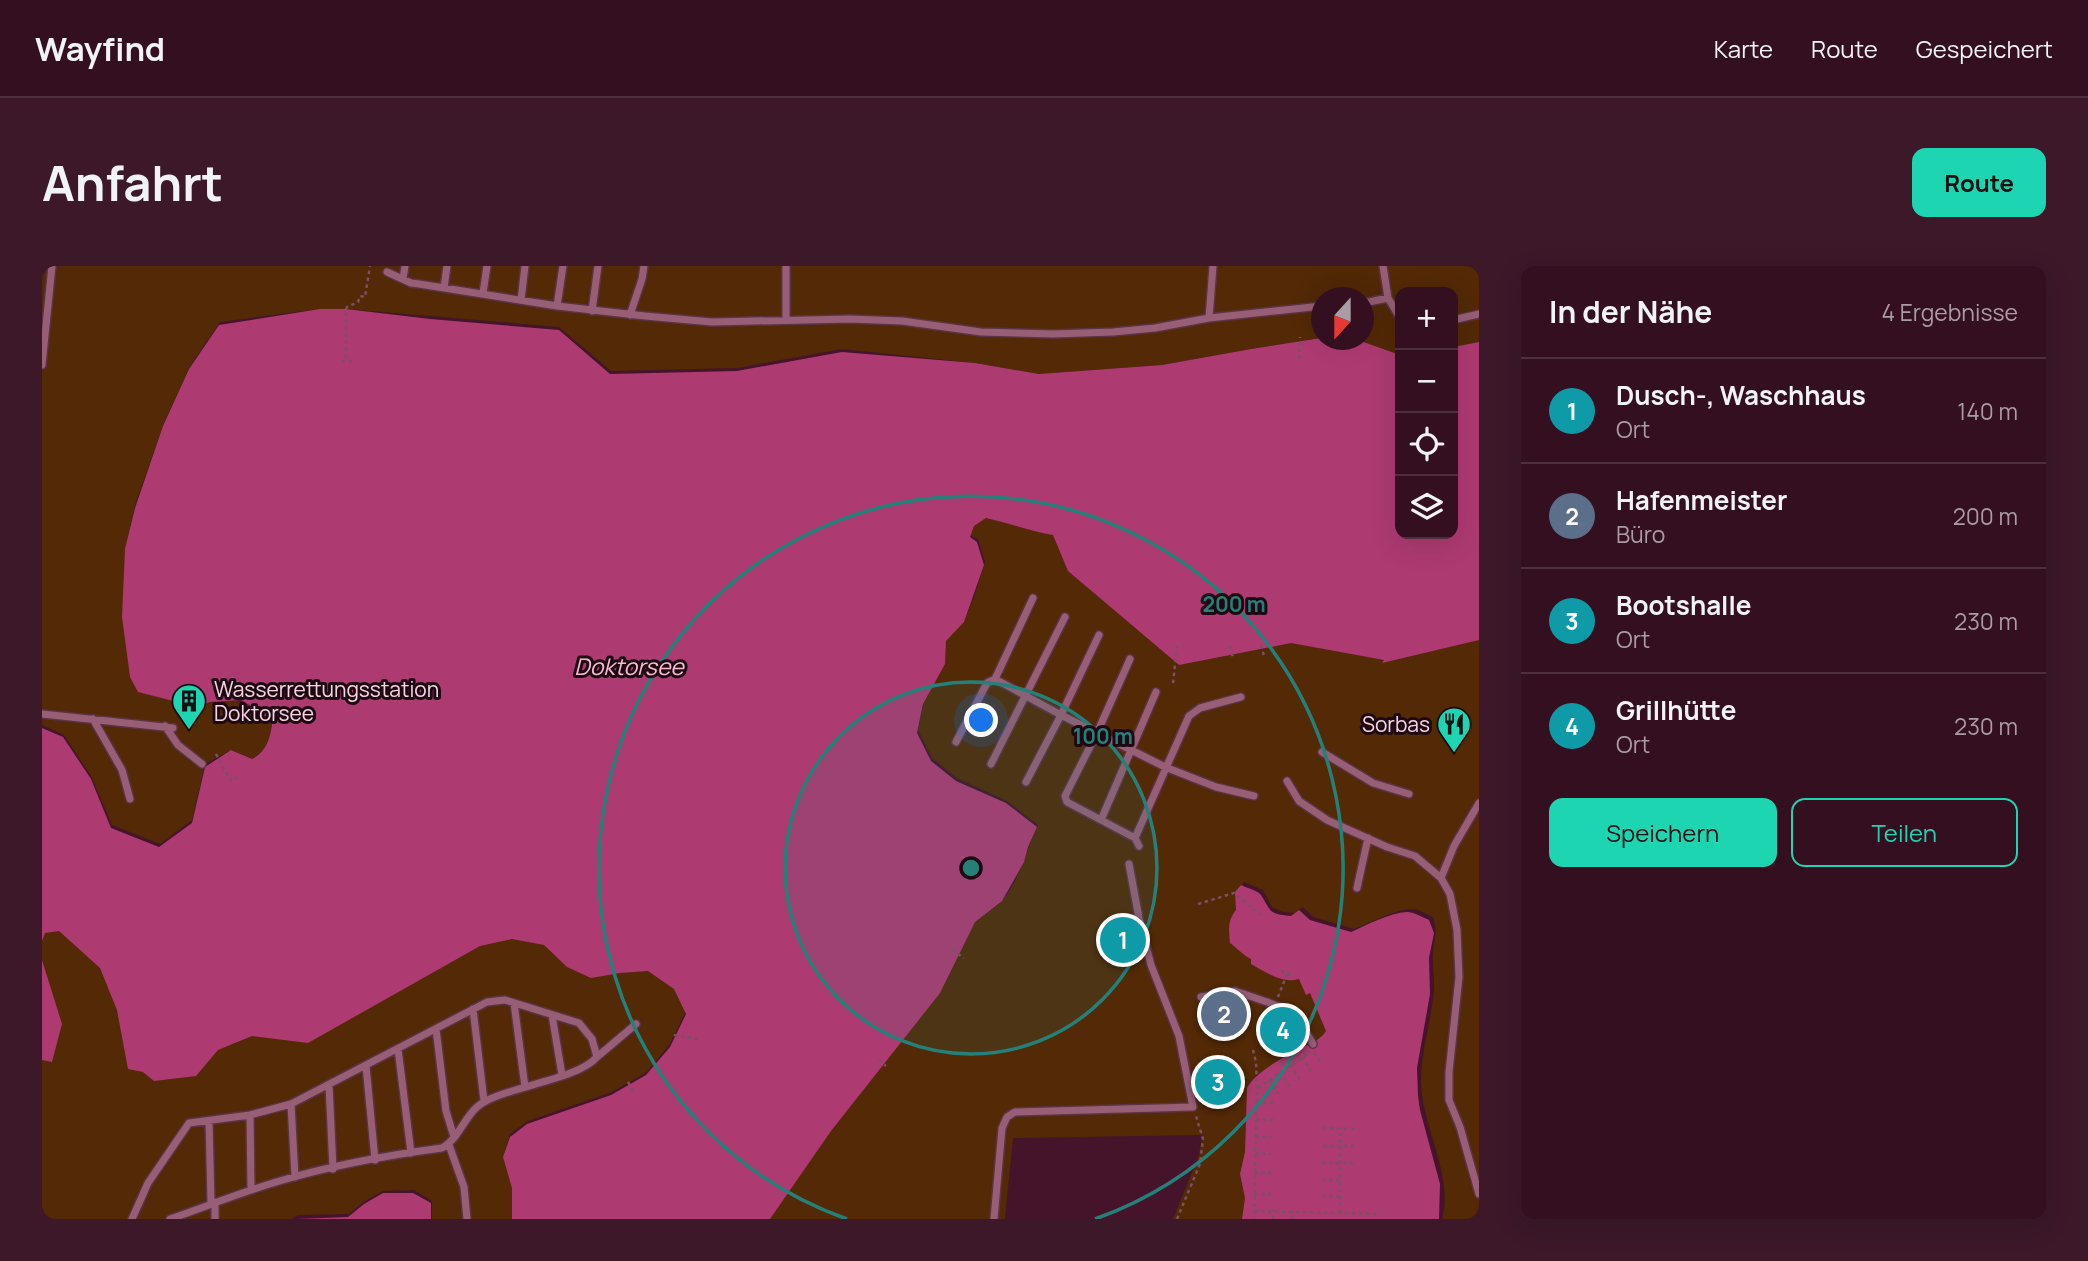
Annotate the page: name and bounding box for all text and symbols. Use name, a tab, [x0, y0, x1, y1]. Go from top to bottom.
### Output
text: Wayfind	[35, 26, 165, 71]
text: Karte	[1714, 32, 1773, 65]
text: Route	[1811, 32, 1878, 65]
text: Gespeichert	[1916, 32, 2053, 65]
button: Route	[1912, 148, 2046, 217]
text: Anfahrt	[42, 149, 223, 216]
north arrow	[1311, 287, 1374, 350]
map controls	[1395, 287, 1458, 539]
button: +	[1395, 287, 1458, 350]
text: In der Nähe	[1549, 291, 1712, 332]
text: 4 Ergebnisse	[1882, 296, 2018, 328]
button: −	[1395, 350, 1458, 413]
text: Dusch-, Waschhaus	[1616, 377, 1866, 413]
text: 1	[1567, 395, 1577, 427]
text: 140 m	[1957, 395, 2018, 427]
button: locate	[1395, 413, 1458, 476]
text: Ort	[1616, 413, 1650, 445]
button: layers	[1395, 476, 1458, 539]
text: Hafenmeister	[1616, 482, 1787, 518]
text: 2	[1565, 500, 1579, 532]
text: 200 m	[1953, 500, 2018, 532]
text: Büro	[1616, 518, 1665, 550]
text: Bootshalle	[1616, 587, 1751, 623]
text: 200 m	[1202, 590, 1266, 618]
text: 3	[1565, 605, 1579, 637]
text: 230 m	[1954, 605, 2018, 637]
text: Ort	[1616, 623, 1650, 655]
water label: Doktorsee	[574, 650, 685, 682]
place label: Wasserrettungsstation Doktorsee	[214, 675, 439, 727]
building icon: Wasserrettungsstation Doktorsee	[170, 682, 208, 731]
text: Grillhütte	[1616, 692, 1736, 728]
your location	[964, 703, 998, 737]
restaurant icon: Sorbas	[1435, 705, 1473, 754]
place label: Sorbas	[1362, 710, 1430, 738]
text: 4	[1565, 710, 1579, 742]
text: 230 m	[1954, 710, 2018, 742]
text: 100 m	[1073, 722, 1133, 750]
text: Ort	[1616, 728, 1650, 760]
button: Speichern	[1549, 798, 1777, 867]
button: Teilen	[1791, 798, 2018, 867]
centre of rings	[959, 856, 983, 880]
pin: 1	[1100, 914, 1146, 966]
pin: 2	[1201, 988, 1247, 1040]
pin: 4	[1260, 1004, 1306, 1056]
pin: 3	[1195, 1056, 1241, 1108]

